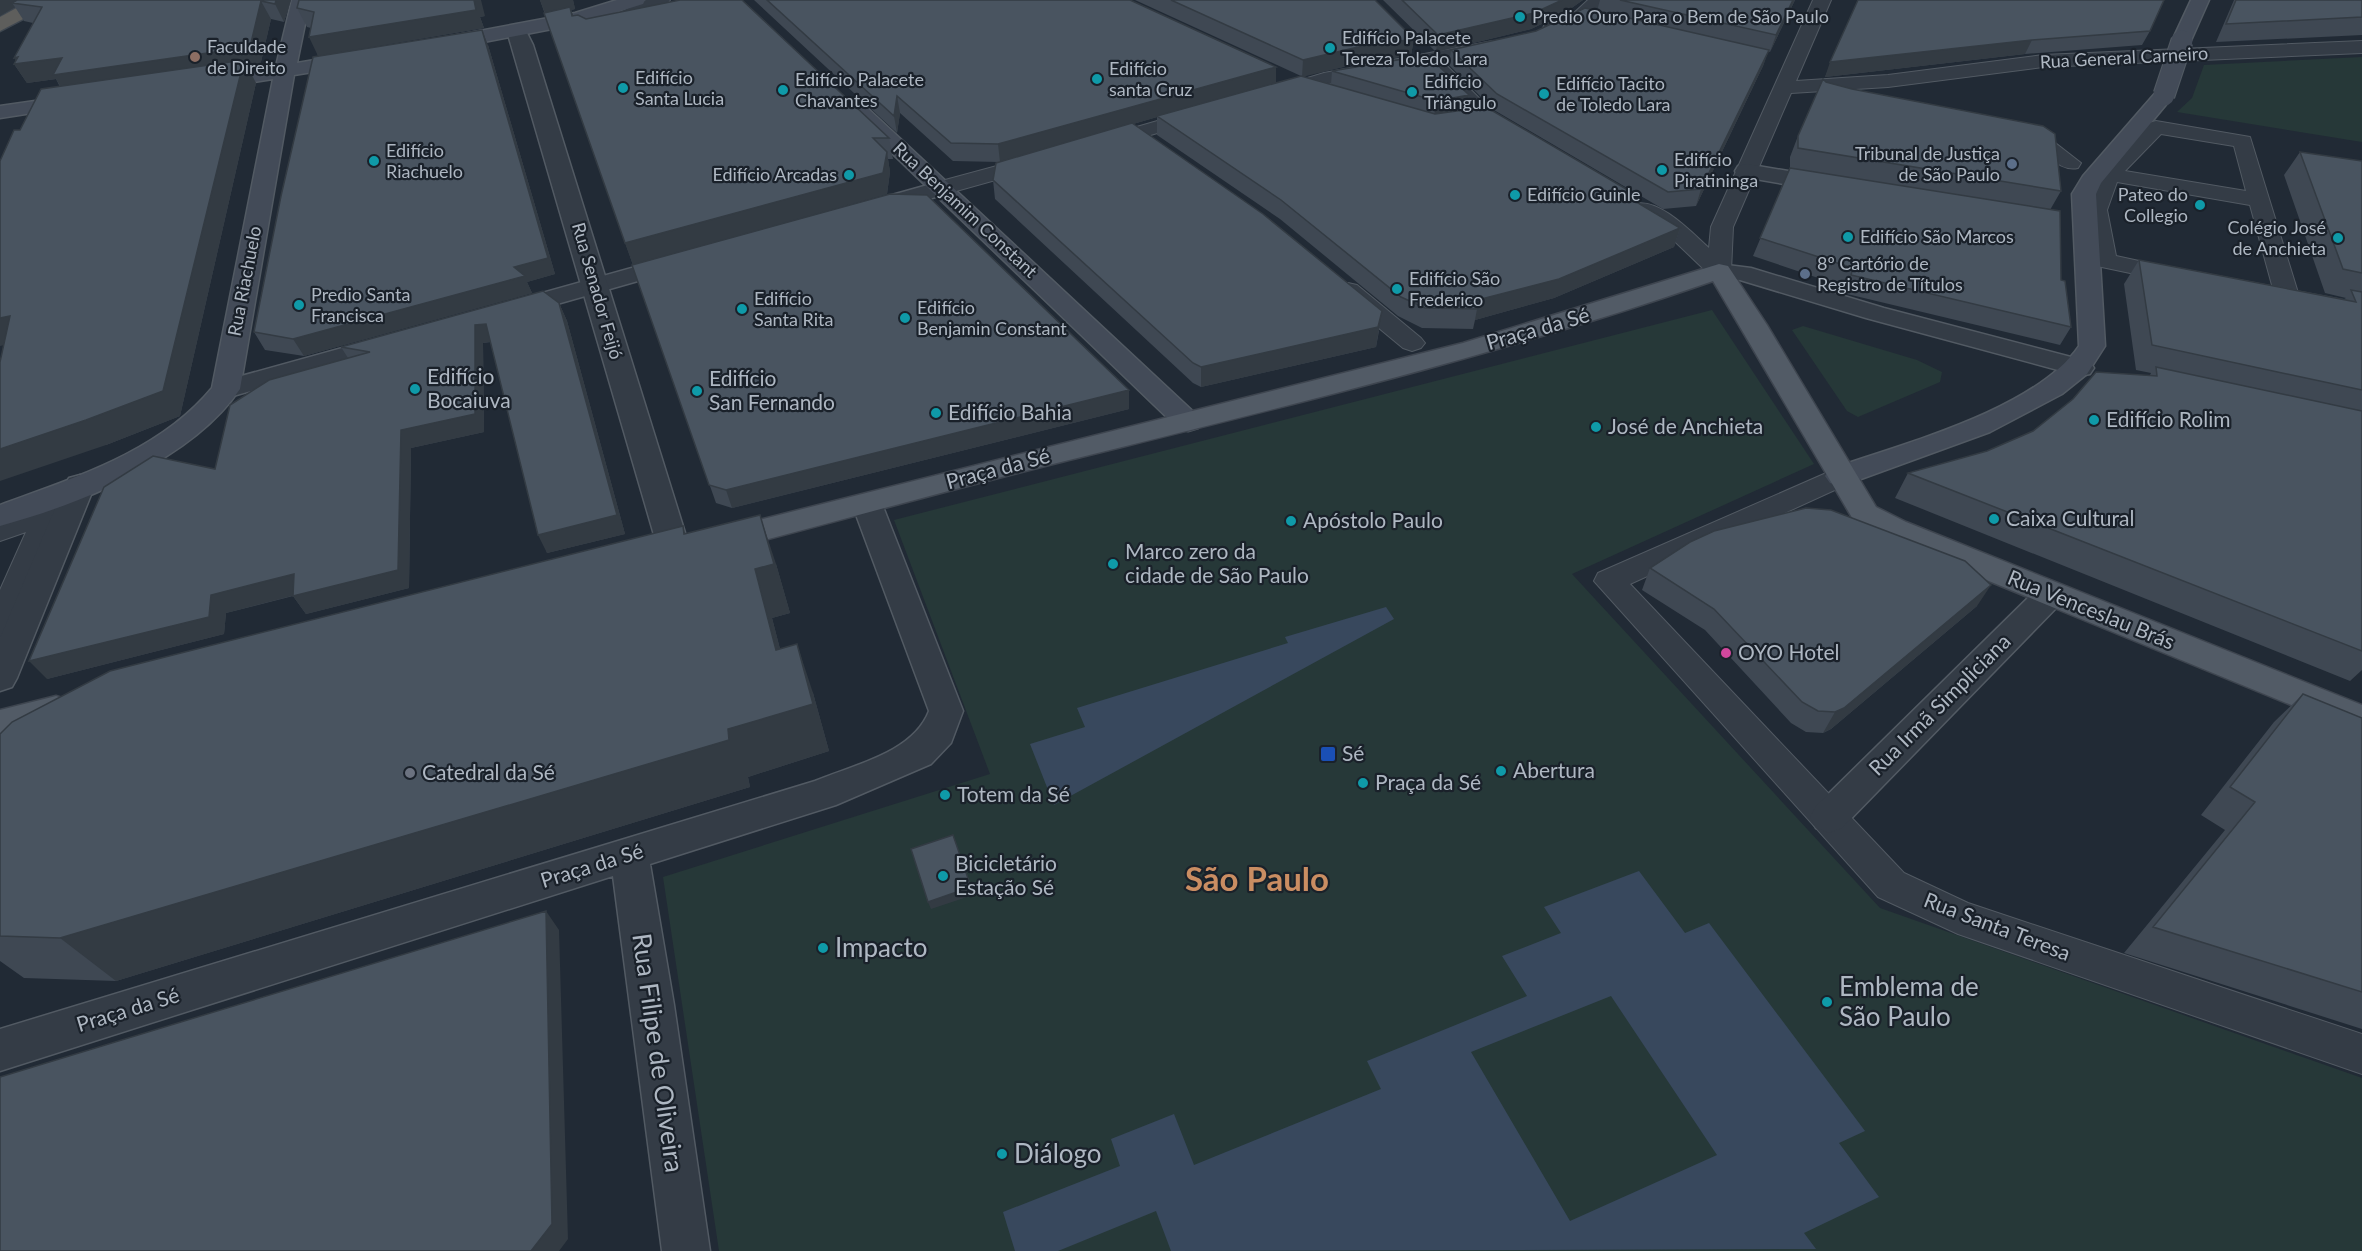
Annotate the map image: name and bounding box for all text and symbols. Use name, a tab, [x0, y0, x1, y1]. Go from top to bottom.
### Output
place label: Predio Ouro Para o Bem de São Paulo	[1532, 5, 1829, 27]
marker: Predio Ouro Para o Bem de São Paulo	[1513, 10, 1527, 24]
place label: Edifício Palacete Tereza Toledo Lara	[1342, 26, 1488, 69]
place label: Faculdade de Direito	[207, 35, 286, 78]
marker: Edifício Palacete Tereza Toledo Lara	[1323, 41, 1337, 55]
street label: Rua General Carneiro	[2039, 42, 2209, 72]
marker: Faculdade de Direito	[188, 50, 202, 64]
place label: Edifício santa Cruz	[1109, 57, 1192, 100]
place label: Edifício Santa Lucia	[635, 66, 724, 109]
place label: Edifício Palacete Chavantes	[795, 68, 924, 111]
place label: Edifício Triângulo	[1424, 70, 1496, 113]
marker: Edifício santa Cruz	[1090, 72, 1104, 86]
place label: Edifício Tacito de Toledo Lara	[1556, 72, 1670, 115]
marker: Edifício Santa Lucia	[616, 81, 630, 95]
marker: Edifício Palacete Chavantes	[776, 83, 790, 97]
marker: Edifício Triângulo	[1405, 85, 1419, 99]
marker: Edifício Tacito de Toledo Lara	[1537, 87, 1551, 101]
street label: Rua Benjamim Constant	[889, 137, 1043, 282]
place label: Edifício Riachuelo	[386, 139, 463, 182]
place label: Tribunal de Justiça de São Paulo	[1855, 142, 2000, 185]
place label: Edifício Piratininga	[1674, 148, 1758, 191]
marker: Edifício Riachuelo	[367, 154, 381, 168]
marker: Tribunal de Justiça de São Paulo	[2005, 157, 2019, 171]
place label: Edifício Arcadas	[712, 163, 837, 185]
marker: Edifício Piratininga	[1655, 163, 1669, 177]
marker: Edifício Arcadas	[842, 168, 856, 182]
place label: Edifício Guinle	[1527, 183, 1641, 205]
place label: Pateo do Collegio	[2118, 183, 2188, 226]
marker: Edifício Guinle	[1508, 188, 1522, 202]
marker: Pateo do Collegio	[2193, 198, 2207, 212]
place label: Colégio José de Anchieta	[2227, 216, 2326, 259]
street label: Rua Senador Feijó	[568, 220, 628, 362]
street label: Rua Riachuelo	[223, 224, 265, 338]
place label: Edifício São Marcos	[1860, 225, 2014, 247]
marker: Edifício São Marcos	[1841, 230, 1855, 244]
marker: Colégio José de Anchieta	[2331, 231, 2345, 245]
place label: 8º Cartório de Registro de Títulos	[1817, 252, 1963, 295]
place label: Edifício São Frederico	[1409, 267, 1500, 310]
marker: 8º Cartório de Registro de Títulos	[1798, 267, 1812, 281]
marker: Edifício São Frederico	[1390, 282, 1404, 296]
place label: Predio Santa Francisca	[311, 283, 410, 326]
place label: Edifício Santa Rita	[754, 287, 833, 330]
place label: Edifício Benjamin Constant	[917, 296, 1067, 339]
marker: Predio Santa Francisca	[292, 298, 306, 312]
street label: Praça da Sé	[1483, 301, 1592, 354]
marker: Edifício Santa Rita	[735, 302, 749, 316]
marker: Edifício Benjamin Constant	[898, 311, 912, 325]
place label: Edifício Bocaiuva	[427, 363, 511, 412]
place label: Edifício San Fernando	[709, 365, 835, 414]
marker: Edifício Bocaiuva	[408, 382, 422, 396]
marker: Edifício San Fernando	[690, 384, 704, 398]
place label: Edifício Bahia	[948, 399, 1072, 424]
marker: Edifício Bahia	[929, 406, 943, 420]
place label: Edifício Rolim	[2106, 406, 2231, 431]
place label: José de Anchieta	[1608, 413, 1763, 438]
marker: Edifício Rolim	[2087, 413, 2101, 427]
marker: José de Anchieta	[1589, 420, 1603, 434]
street label: Praça da Sé	[943, 442, 1052, 493]
place label: Caixa Cultural	[2006, 505, 2134, 530]
place label: Apóstolo Paulo	[1303, 507, 1443, 532]
marker: Caixa Cultural	[1987, 512, 2001, 526]
marker: Apóstolo Paulo	[1284, 514, 1298, 528]
place label: Marco zero da cidade de São Paulo	[1125, 538, 1309, 587]
marker: Marco zero da cidade de São Paulo	[1106, 557, 1120, 571]
street label: Rua Venceslau Brás	[2004, 564, 2179, 654]
street label: Rua Irmã Simpliciana	[1863, 628, 2015, 780]
place label: OYO Hotel	[1738, 639, 1839, 664]
marker: OYO Hotel	[1719, 646, 1733, 660]
place label: Sé	[1342, 740, 1364, 765]
marker: Sé	[1319, 745, 1337, 763]
place label: Abertura	[1513, 757, 1595, 782]
place label: Catedral da Sé	[422, 759, 555, 784]
marker: Abertura	[1494, 764, 1508, 778]
marker: Catedral da Sé	[403, 766, 417, 780]
place label: Praça da Sé	[1375, 769, 1481, 794]
marker: Praça da Sé	[1356, 776, 1370, 790]
place label: Totem da Sé	[957, 781, 1070, 806]
marker: Totem da Sé	[938, 788, 952, 802]
street label: Praça da Sé	[537, 837, 646, 892]
place label: Bicicletário Estação Sé	[955, 850, 1057, 899]
district label: São Paulo	[1185, 858, 1329, 898]
marker: Bicicletário Estação Sé	[936, 869, 950, 883]
street label: Rua Santa Teresa	[1921, 886, 2074, 965]
street label: Rua Filipe de Oliveira	[626, 931, 692, 1174]
place label: Impacto	[835, 931, 927, 963]
marker: Impacto	[816, 941, 830, 955]
place label: Emblema de São Paulo	[1839, 970, 1979, 1032]
street label: Praça da Sé	[73, 981, 182, 1036]
marker: Emblema de São Paulo	[1820, 995, 1834, 1009]
place label: Diálogo	[1014, 1137, 1102, 1169]
marker: Diálogo	[995, 1147, 1009, 1161]

